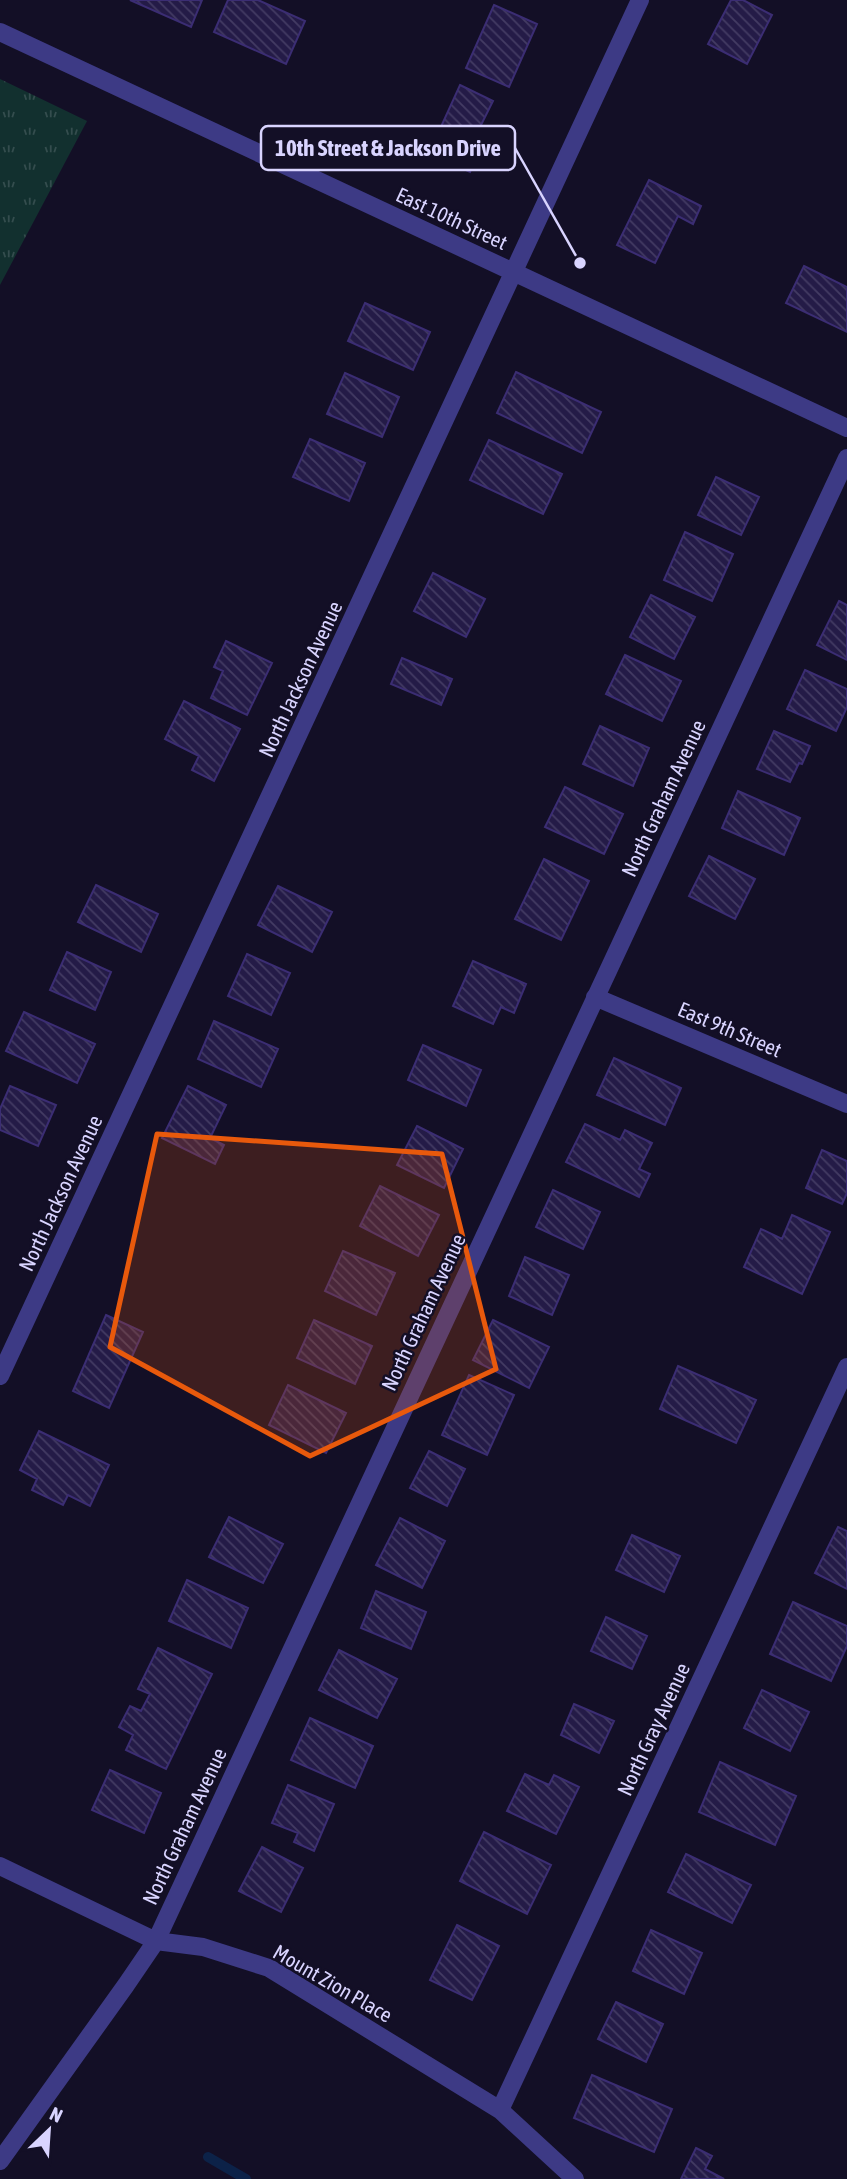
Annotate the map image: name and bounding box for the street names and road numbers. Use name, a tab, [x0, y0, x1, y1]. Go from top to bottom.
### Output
street label: East 10th Street	[393, 182, 511, 254]
street label: North Jackson Avenue	[253, 597, 347, 761]
street label: North Graham Avenue	[616, 716, 710, 880]
street label: East 9th Street	[675, 996, 785, 1062]
street label: North Jackson Avenue	[13, 1111, 107, 1275]
street label: North Graham Avenue	[376, 1230, 470, 1394]
street label: North Gray Avenue	[612, 1659, 694, 1799]
street label: North Graham Avenue	[137, 1744, 231, 1908]
street label: Mount Zion Place	[269, 1939, 397, 2027]

